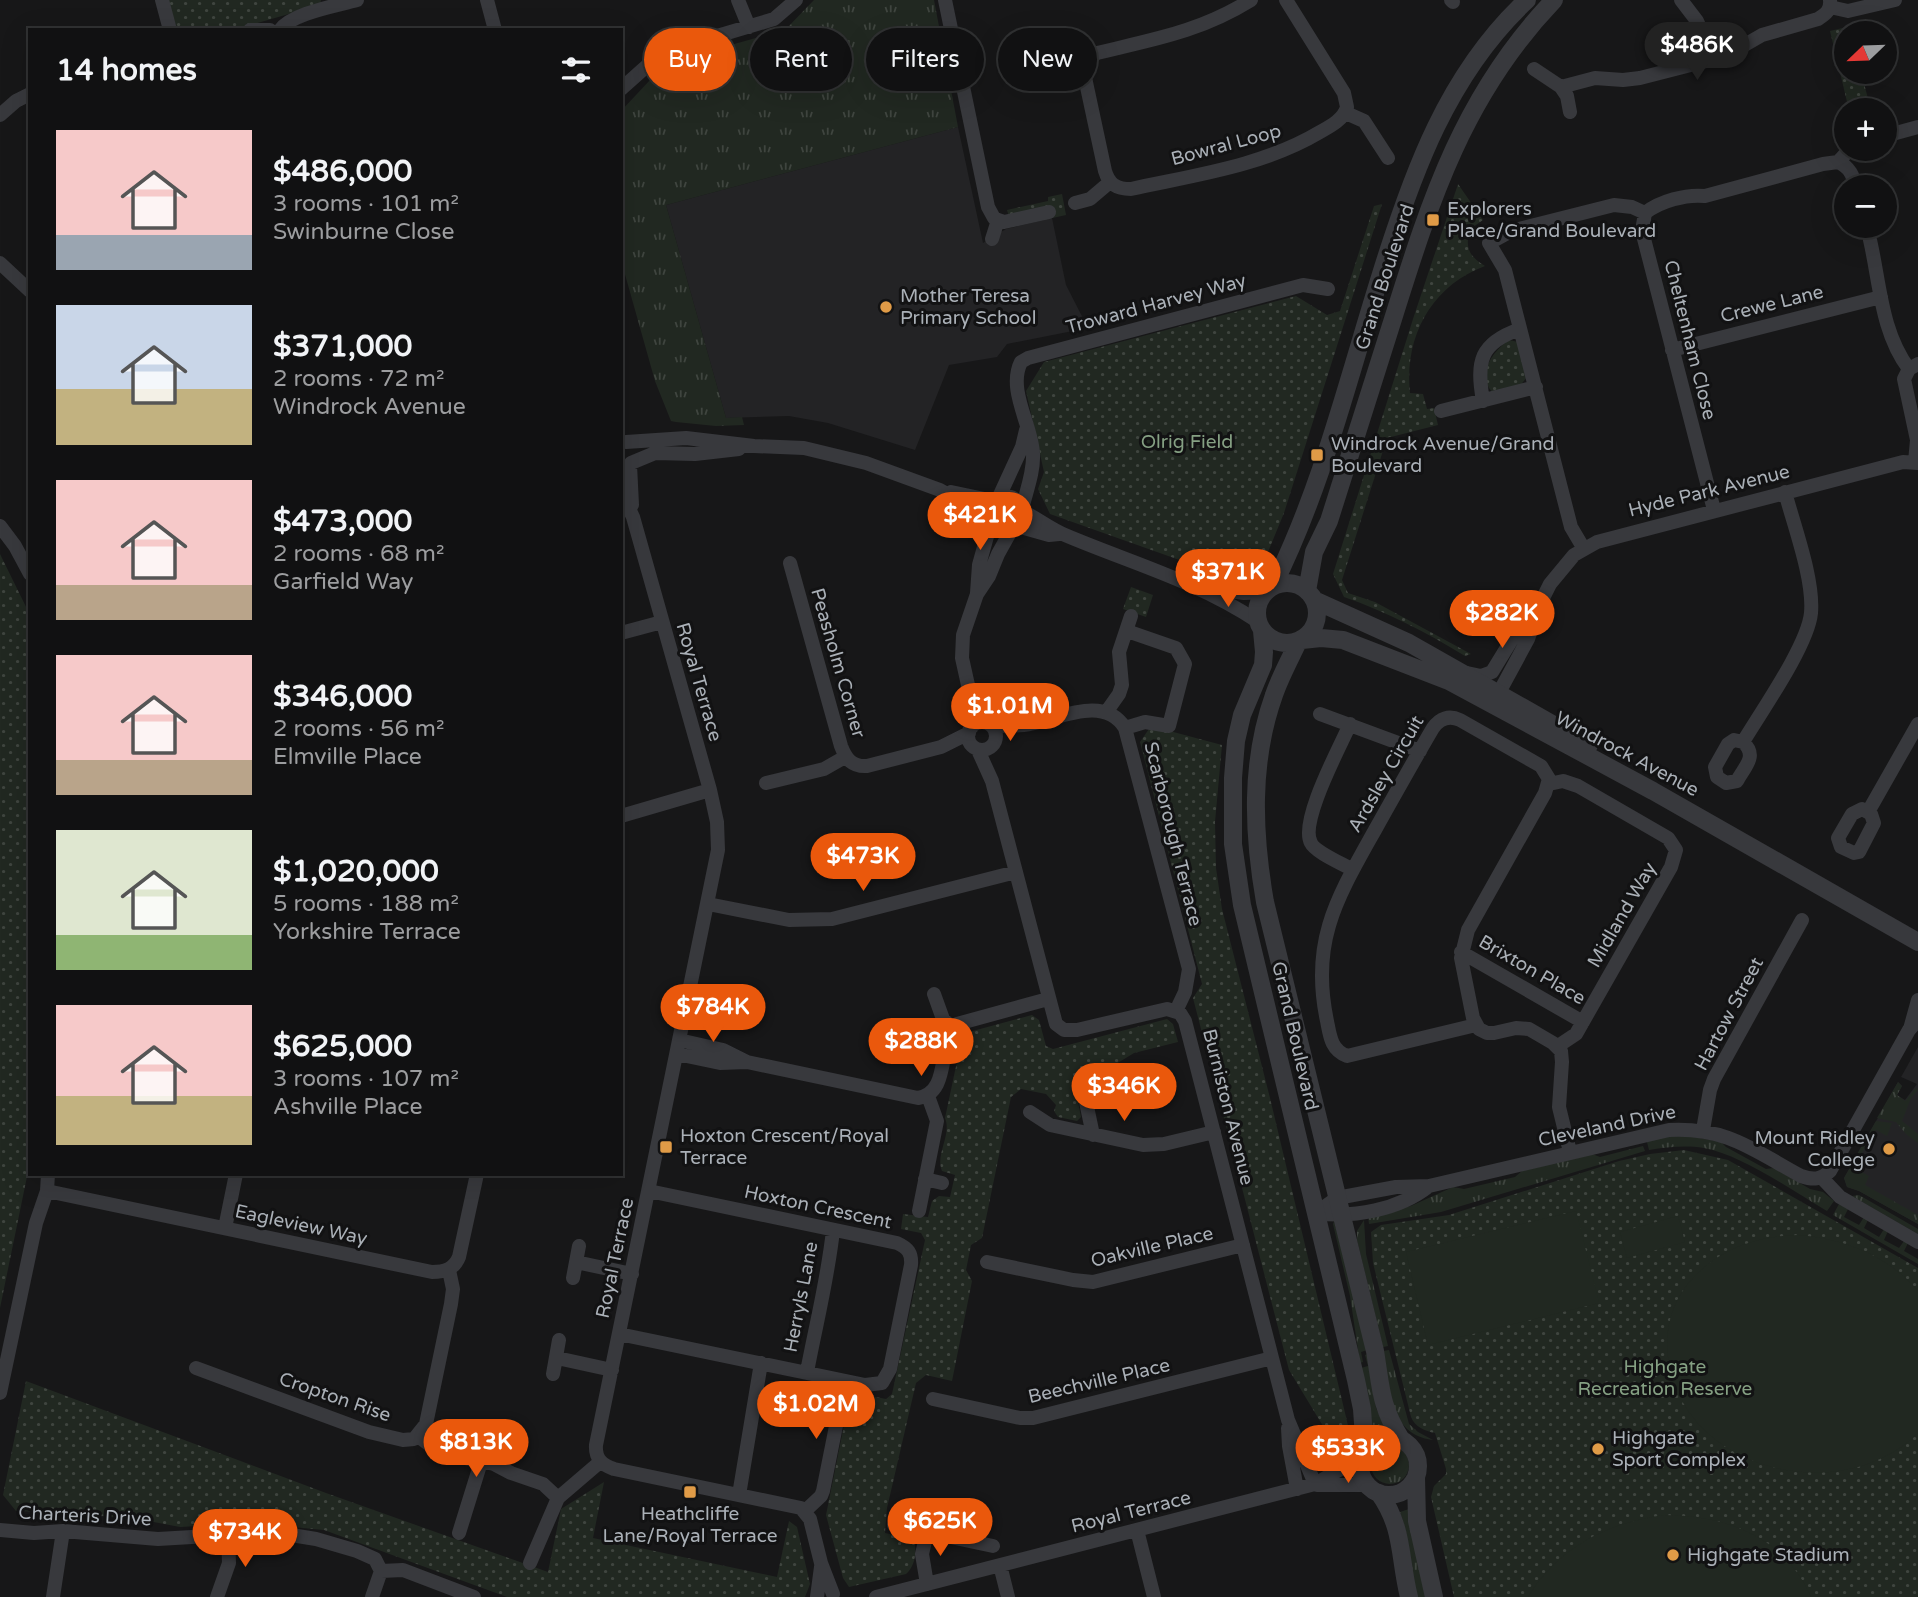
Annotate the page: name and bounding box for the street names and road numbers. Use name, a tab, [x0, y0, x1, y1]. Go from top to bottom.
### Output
street label: Bowral Loop	[1168, 120, 1284, 170]
street label: Grand Boulevard	[1351, 201, 1419, 353]
street label: Cheltenham Close	[1660, 258, 1720, 422]
street label: Troward Harvey Way	[1064, 269, 1248, 339]
street label: Crewe Lane	[1718, 281, 1826, 327]
street label: Hyde Park Avenue	[1626, 460, 1792, 522]
street label: Peasholm Corner	[806, 586, 870, 741]
street label: Royal Terrace	[672, 620, 726, 744]
street label: Windrock Avenue	[1552, 707, 1702, 801]
street label: Ardsley Circuit	[1344, 712, 1428, 836]
street label: Scarborough Terrace	[1139, 740, 1207, 928]
street label: Midland Way	[1583, 858, 1661, 972]
street label: Brixton Place	[1475, 931, 1589, 1009]
street label: Hartow Street	[1690, 954, 1768, 1074]
street label: Grand Boulevard	[1267, 959, 1323, 1113]
street label: Burniston Avenue	[1198, 1027, 1258, 1187]
street label: Cleveland Drive	[1536, 1101, 1678, 1151]
street label: Hoxton Crescent	[742, 1181, 894, 1233]
street label: Royal Terrace	[592, 1196, 638, 1320]
street label: Eagleview Way	[233, 1200, 369, 1250]
street label: Oakville Place	[1089, 1222, 1215, 1272]
street label: Herryls Lane	[779, 1240, 823, 1354]
street label: Beechville Place	[1026, 1354, 1172, 1408]
street label: Cropton Rise	[276, 1368, 394, 1426]
street label: Royal Terrace	[1069, 1487, 1193, 1537]
street label: Charteris Drive	[18, 1502, 152, 1530]

